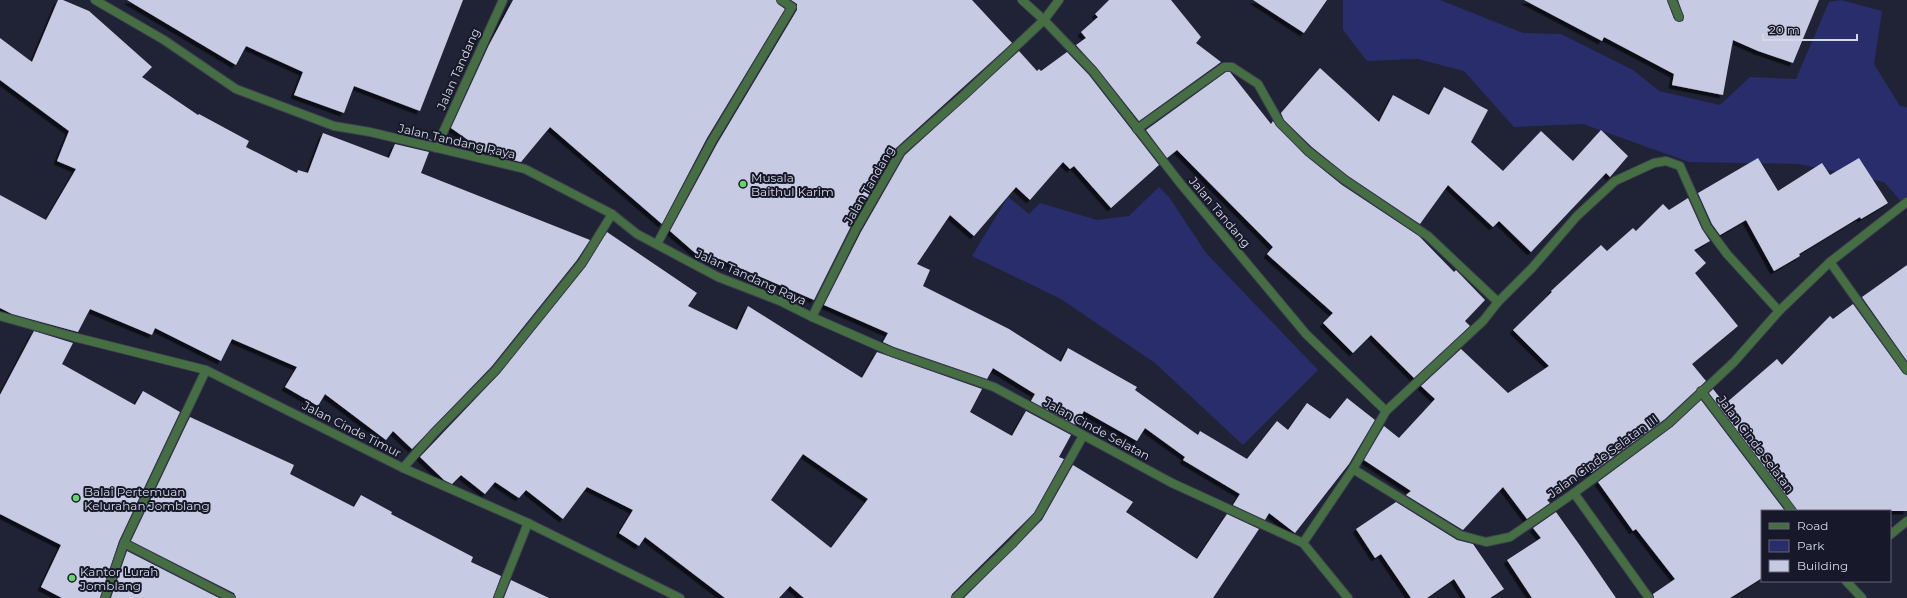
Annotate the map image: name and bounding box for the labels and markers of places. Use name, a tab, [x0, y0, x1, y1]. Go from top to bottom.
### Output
place label: Musala Baithul Karim	[751, 170, 834, 199]
marker: Musala Baithul Karim	[738, 179, 748, 189]
place label: Balai Pertemuan Kelurahan Jomblang	[84, 484, 210, 513]
marker: Balai Pertemuan Kelurahan Jomblang	[71, 493, 81, 503]
place label: Kantor Lurah Jomblang	[79, 564, 158, 593]
marker: Kantor Lurah Jomblang	[67, 573, 77, 583]

